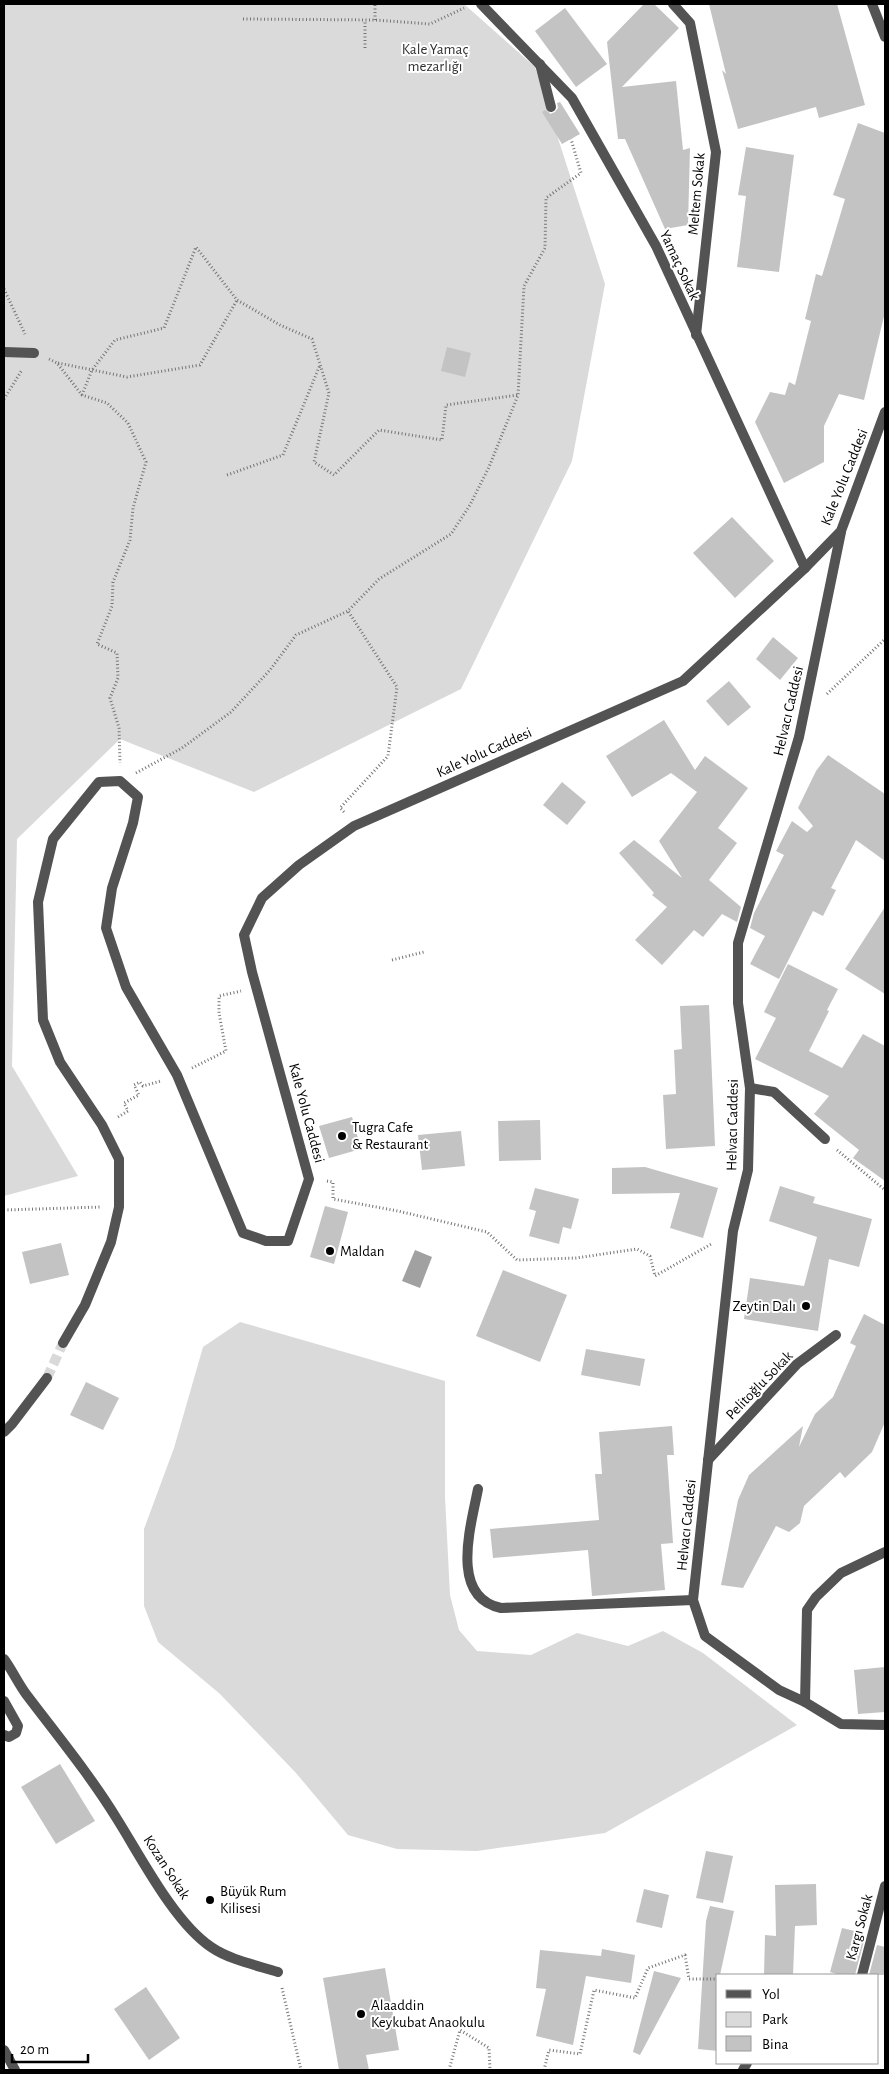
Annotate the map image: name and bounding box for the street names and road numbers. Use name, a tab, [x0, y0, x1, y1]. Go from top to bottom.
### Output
street label: Meltem Sokak	[685, 152, 708, 236]
street label: Yamaç Sokak	[657, 228, 702, 303]
street label: Kale Yolu Caddesi	[818, 427, 871, 528]
street label: Helvacı Caddesi	[771, 665, 806, 758]
street label: Kale Yolu Caddesi	[434, 725, 534, 780]
street label: Kale Yolu Caddesi	[286, 1062, 327, 1165]
street label: Helvacı Caddesi	[724, 1079, 741, 1171]
street label: Pelitoğlu Sokak	[723, 1348, 796, 1423]
street label: Helvacı Caddesi	[674, 1479, 699, 1571]
street label: Kozan Sokak	[141, 1833, 193, 1902]
street label: Kargı Sokak	[843, 1892, 876, 1962]

